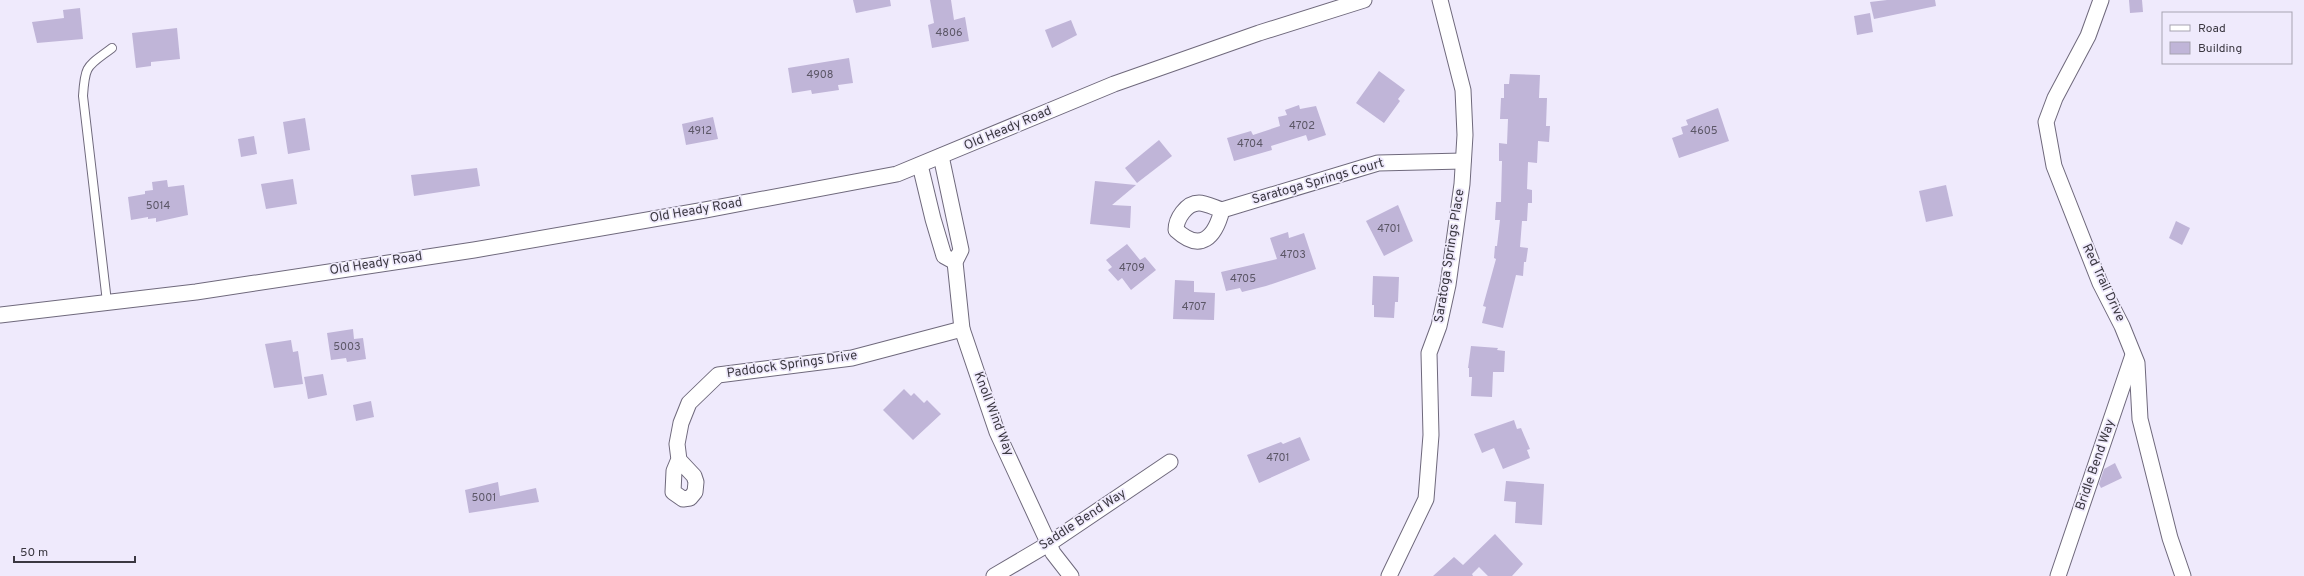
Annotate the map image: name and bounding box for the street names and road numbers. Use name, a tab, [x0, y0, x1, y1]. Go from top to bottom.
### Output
street label: Old Heady Road	[962, 103, 1054, 155]
street label: Saratoga Springs Court	[1250, 155, 1386, 208]
street label: Saratoga Springs Place	[1432, 188, 1468, 324]
street label: Old Heady Road	[648, 195, 744, 227]
street label: Red Trail Drive	[2078, 242, 2128, 324]
street label: Old Heady Road	[328, 249, 424, 279]
street label: Paddock Springs Drive	[726, 348, 858, 382]
street label: Knoll Wind Way	[970, 370, 1016, 459]
street label: Bridle Bend Way	[2073, 417, 2119, 513]
street label: Saddle Bend Way	[1036, 486, 1130, 554]

